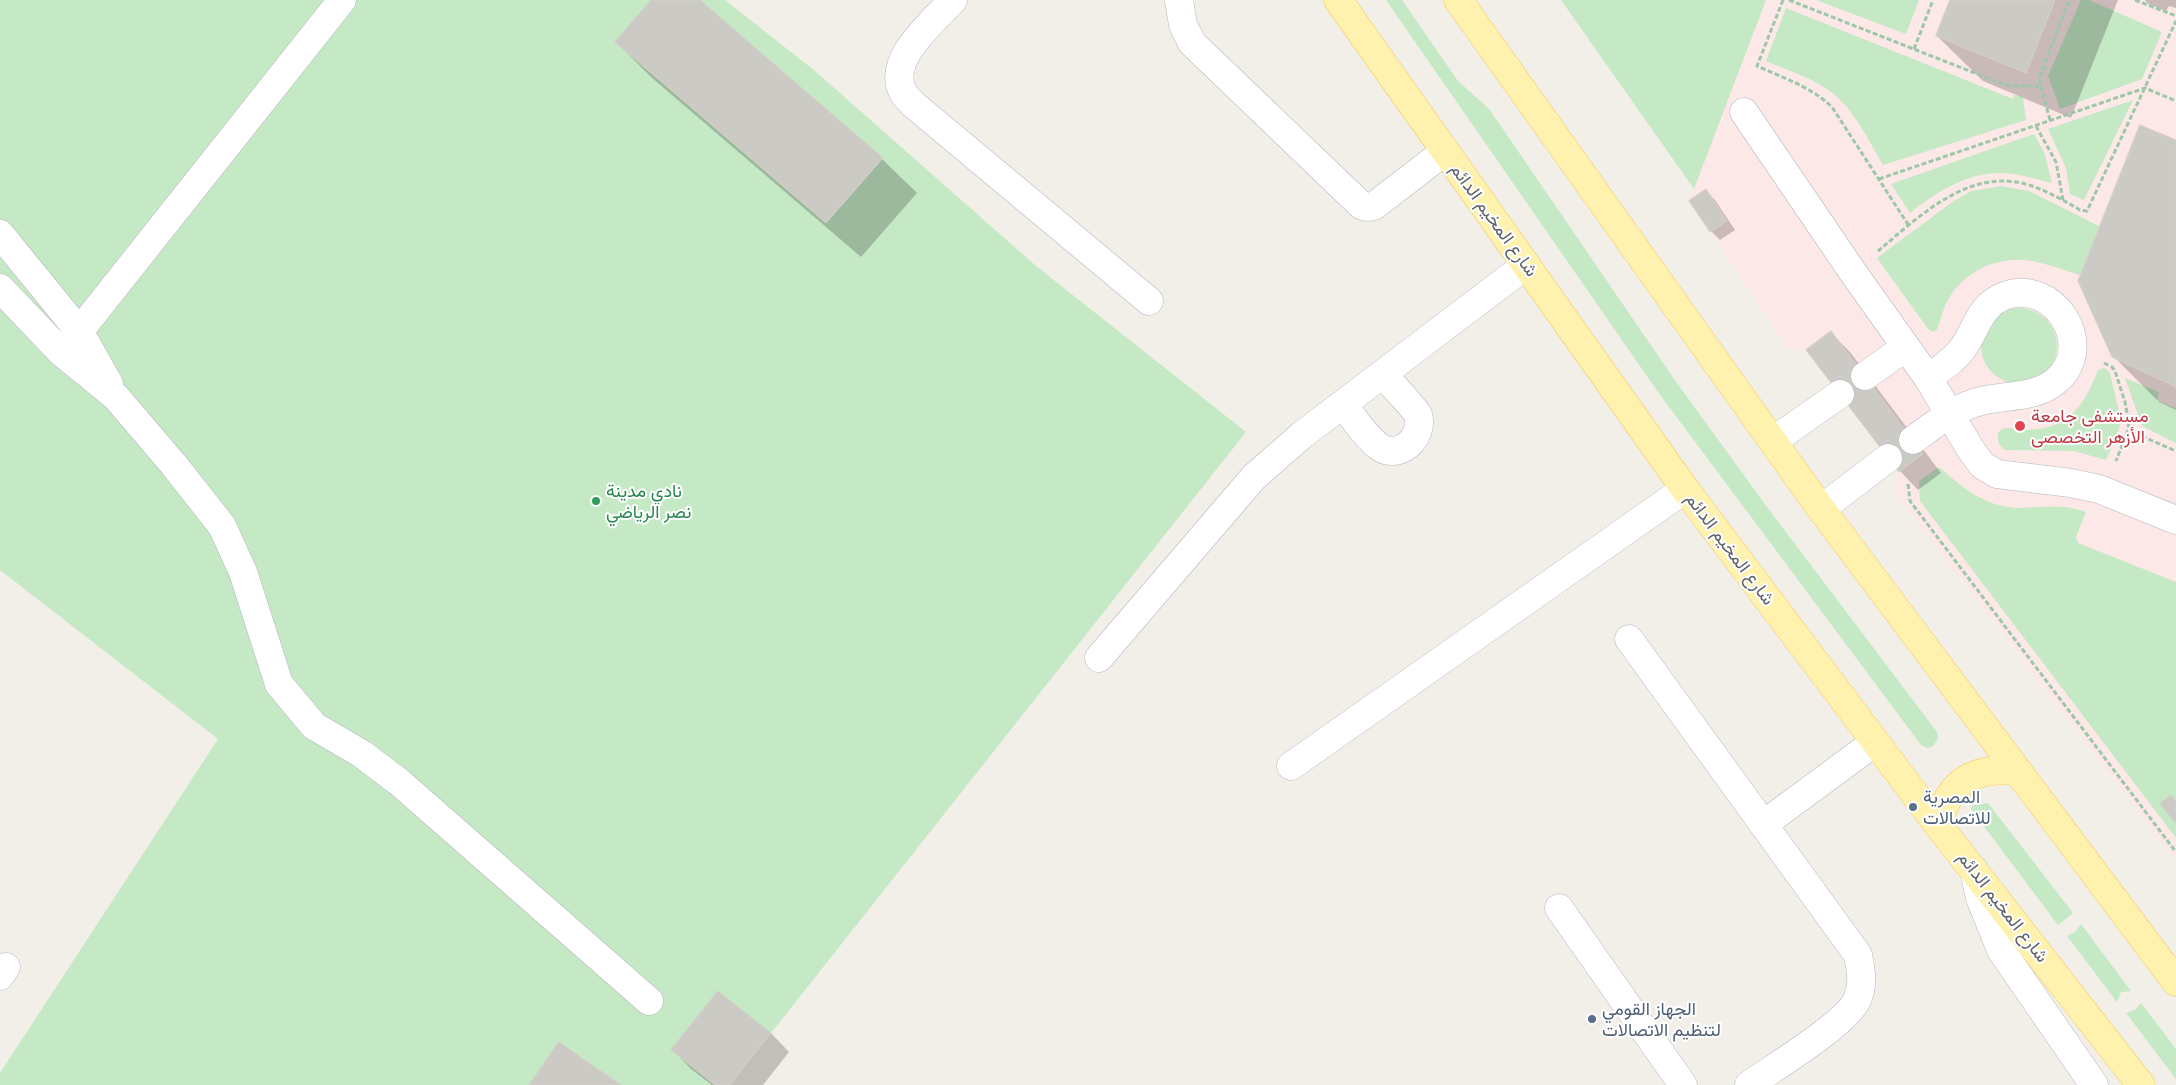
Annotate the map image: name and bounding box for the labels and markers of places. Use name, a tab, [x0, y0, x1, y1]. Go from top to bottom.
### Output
place label: مستشفى جامعة الأزهر التخصصى	[2031, 405, 2149, 448]
marker: مستشفى جامعة الأزهر التخصصى	[2013, 419, 2027, 433]
place label: نادي مدينة نصر الرياضي	[606, 480, 691, 522]
marker: نادي مدينة نصر الرياضي	[590, 495, 602, 507]
place label: المصرية للاتصالات	[1923, 786, 1991, 829]
marker: المصرية للاتصالات	[1907, 801, 1919, 813]
place label: الجهاز القومي لتنظيم الاتصالات	[1602, 998, 1721, 1040]
marker: الجهاز القومي لتنظيم الاتصالات	[1586, 1013, 1598, 1025]

